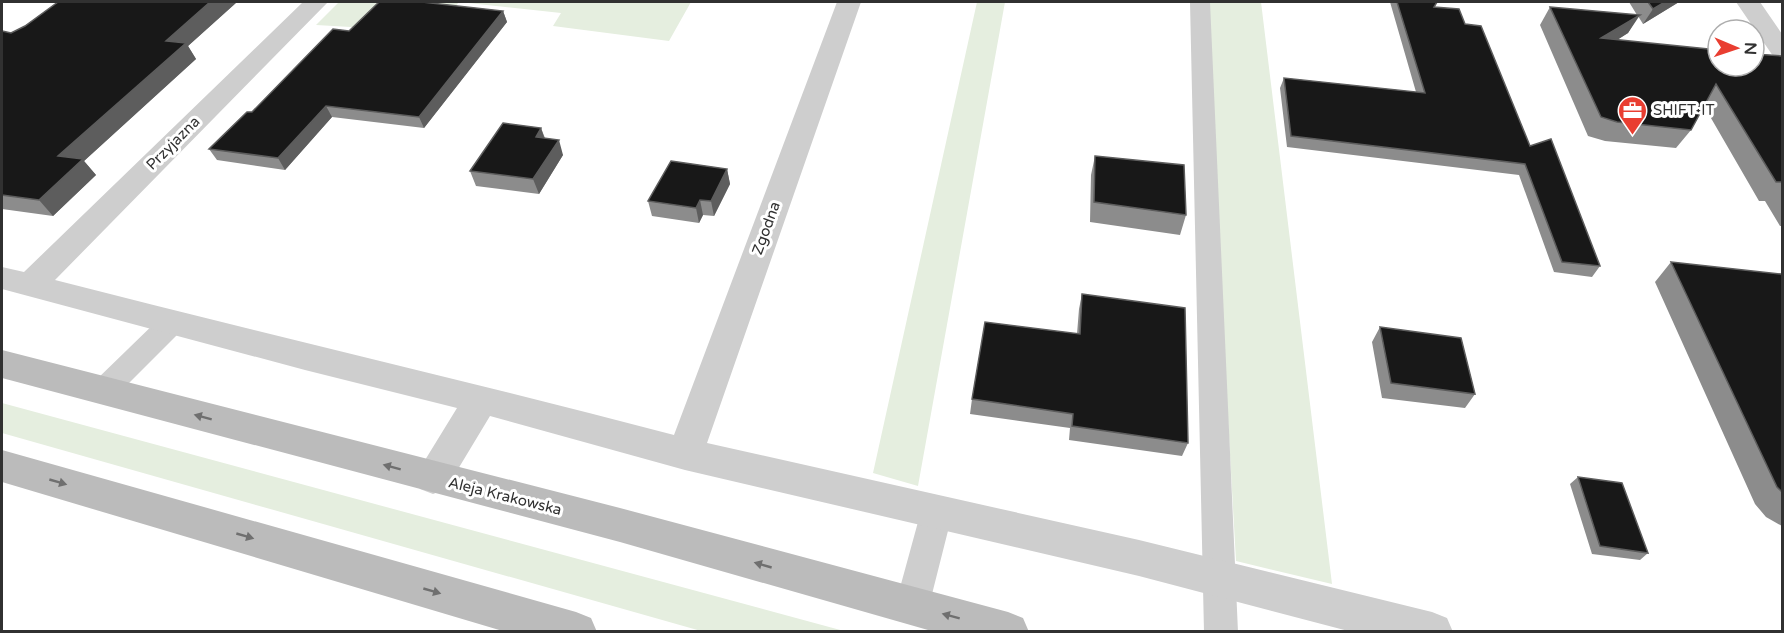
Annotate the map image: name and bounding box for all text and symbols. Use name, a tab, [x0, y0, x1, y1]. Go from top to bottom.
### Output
north arrow	[1706, 18, 1766, 78]
text: N	[1740, 42, 1760, 55]
office icon: SHIFT-IT	[1616, 94, 1648, 136]
place label: SHIFT-IT	[1653, 101, 1715, 119]
street label: Przyjazna	[142, 112, 204, 174]
street label: Zgodna	[748, 199, 784, 257]
one-way arrow	[194, 412, 212, 421]
one-way arrow	[383, 462, 401, 472]
street label: Aleja Krakowska	[446, 473, 564, 519]
one-way arrow	[49, 478, 67, 487]
one-way arrow	[236, 532, 254, 541]
one-way arrow	[754, 559, 772, 569]
one-way arrow	[423, 587, 441, 596]
one-way arrow	[942, 611, 960, 621]

